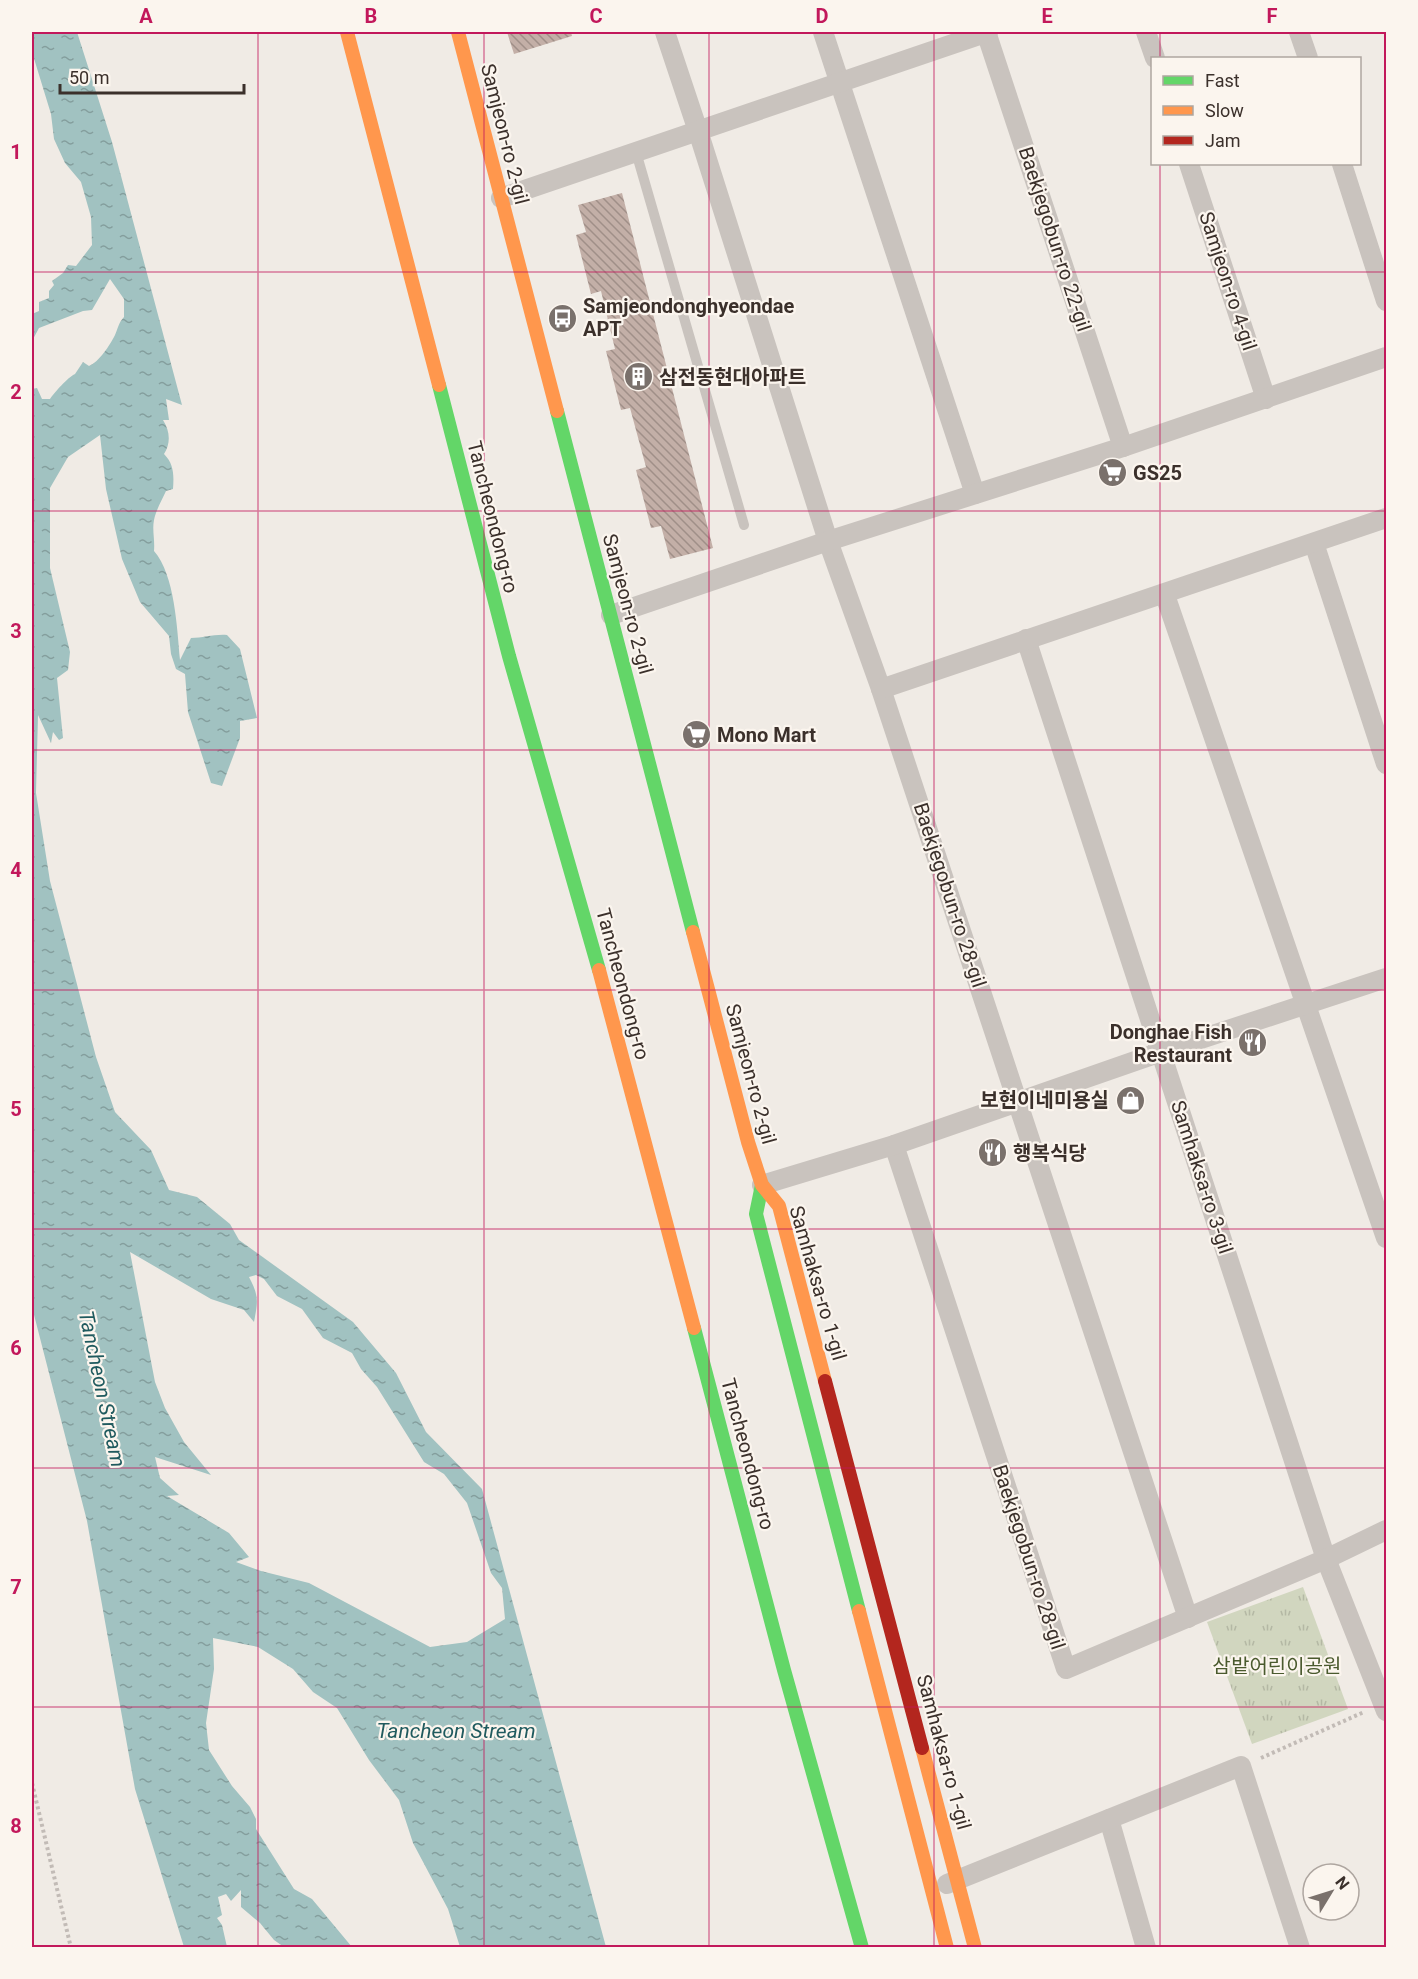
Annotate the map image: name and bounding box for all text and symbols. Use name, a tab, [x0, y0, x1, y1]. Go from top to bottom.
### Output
text: A	[139, 4, 153, 28]
text: B	[365, 4, 377, 28]
text: C	[589, 4, 603, 28]
text: D	[816, 4, 829, 28]
text: E	[1041, 4, 1053, 28]
text: F	[1267, 4, 1278, 28]
scale bar	[60, 57, 244, 95]
legend	[1151, 57, 1361, 165]
street label: Samjeon-ro 2-gil	[476, 61, 534, 207]
text: 50 m	[69, 67, 109, 88]
text: Fast	[1205, 70, 1240, 91]
text: Slow	[1205, 100, 1244, 121]
text: Jam	[1205, 130, 1241, 151]
text: 1	[10, 140, 22, 164]
street label: Baekjegobun-ro 22-gil	[1014, 144, 1096, 334]
street label: Samjeon-ro 4-gil	[1194, 209, 1262, 353]
place label: Samjeondonghyeondae APT	[583, 294, 794, 341]
bus stop icon: Samjeondonghyeondae APT	[546, 302, 578, 334]
building icon: 삼전동현대아파트	[622, 361, 654, 393]
place label: 삼전동현대아파트	[659, 365, 806, 389]
text: 2	[10, 380, 22, 404]
street label: Tancheondong-ro	[463, 439, 523, 595]
supermarket icon: GS25	[1096, 457, 1128, 489]
place label: GS25	[1133, 461, 1182, 485]
street label: Samjeon-ro 2-gil	[598, 531, 658, 677]
text: 3	[10, 619, 22, 643]
supermarket icon: Mono Mart	[680, 719, 712, 751]
place label: Mono Mart	[717, 723, 816, 747]
street label: Baekjegobun-ro 28-gil	[909, 800, 991, 990]
text: 4	[10, 858, 22, 882]
street label: Tancheondong-ro	[591, 906, 655, 1062]
street label: Samjeon-ro 2-gil	[721, 1001, 781, 1147]
place label: Donghae Fish Restaurant	[1110, 1020, 1232, 1067]
restaurant icon: Donghae Fish Restaurant	[1237, 1027, 1269, 1059]
shop icon: 보현이네미용실	[1114, 1084, 1146, 1116]
place label: 보현이네미용실	[980, 1088, 1109, 1112]
text: 5	[10, 1097, 22, 1121]
street label: Samhaksa-ro 3-gil	[1166, 1097, 1238, 1257]
restaurant icon: 행복식당	[976, 1137, 1008, 1169]
place label: 행복식당	[1013, 1141, 1087, 1165]
street label: Samhaksa-ro 1-gil	[784, 1203, 852, 1363]
water label: Tancheon Stream	[74, 1309, 130, 1469]
text: 6	[10, 1336, 22, 1360]
street label: Tancheondong-ro	[716, 1376, 780, 1532]
street label: Baekjegobun-ro 28-gil	[988, 1462, 1070, 1652]
text: 7	[10, 1575, 22, 1599]
park label: 삼밭어린이공원	[1213, 1654, 1341, 1678]
street label: Samhaksa-ro 1-gil	[912, 1672, 976, 1832]
water label: Tancheon Stream	[376, 1719, 536, 1743]
text: 8	[10, 1814, 22, 1838]
north arrow	[1301, 1862, 1361, 1922]
text: N	[1331, 1873, 1353, 1893]

